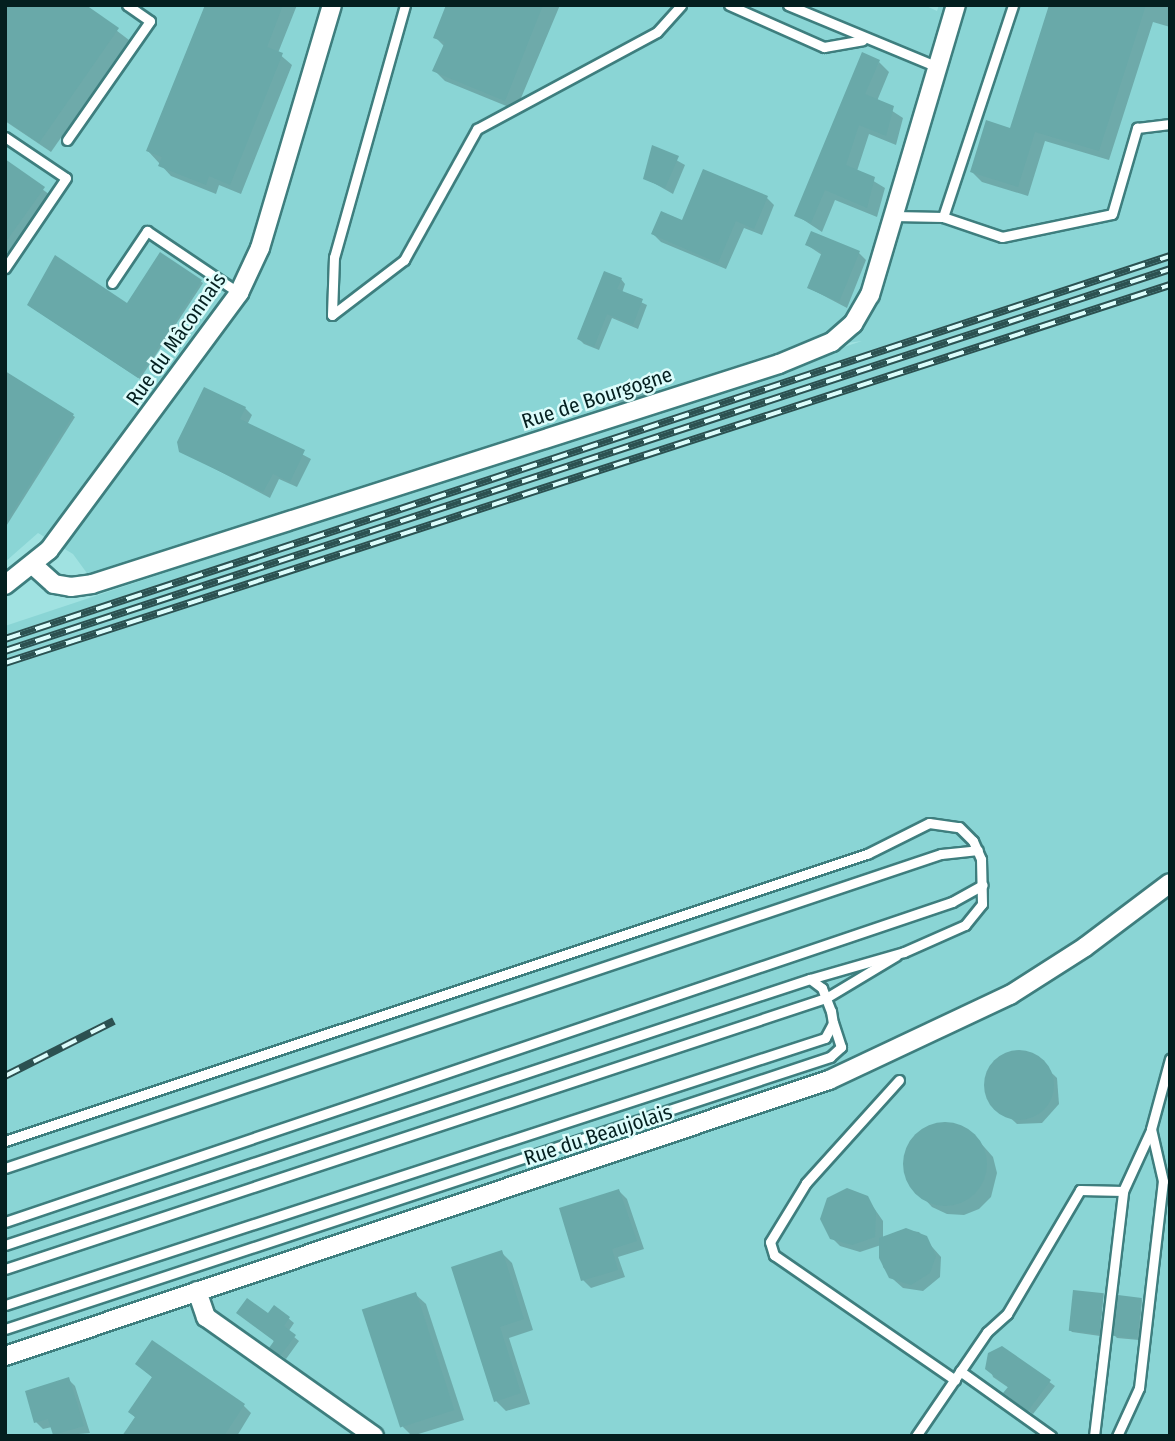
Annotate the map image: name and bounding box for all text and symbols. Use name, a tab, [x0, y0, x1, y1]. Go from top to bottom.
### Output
street label: Rue du Mâconnais	[121, 268, 231, 410]
street label: Rue de Bourgogne	[519, 362, 675, 434]
street label: Rue du Beaujolais	[521, 1099, 675, 1171]

